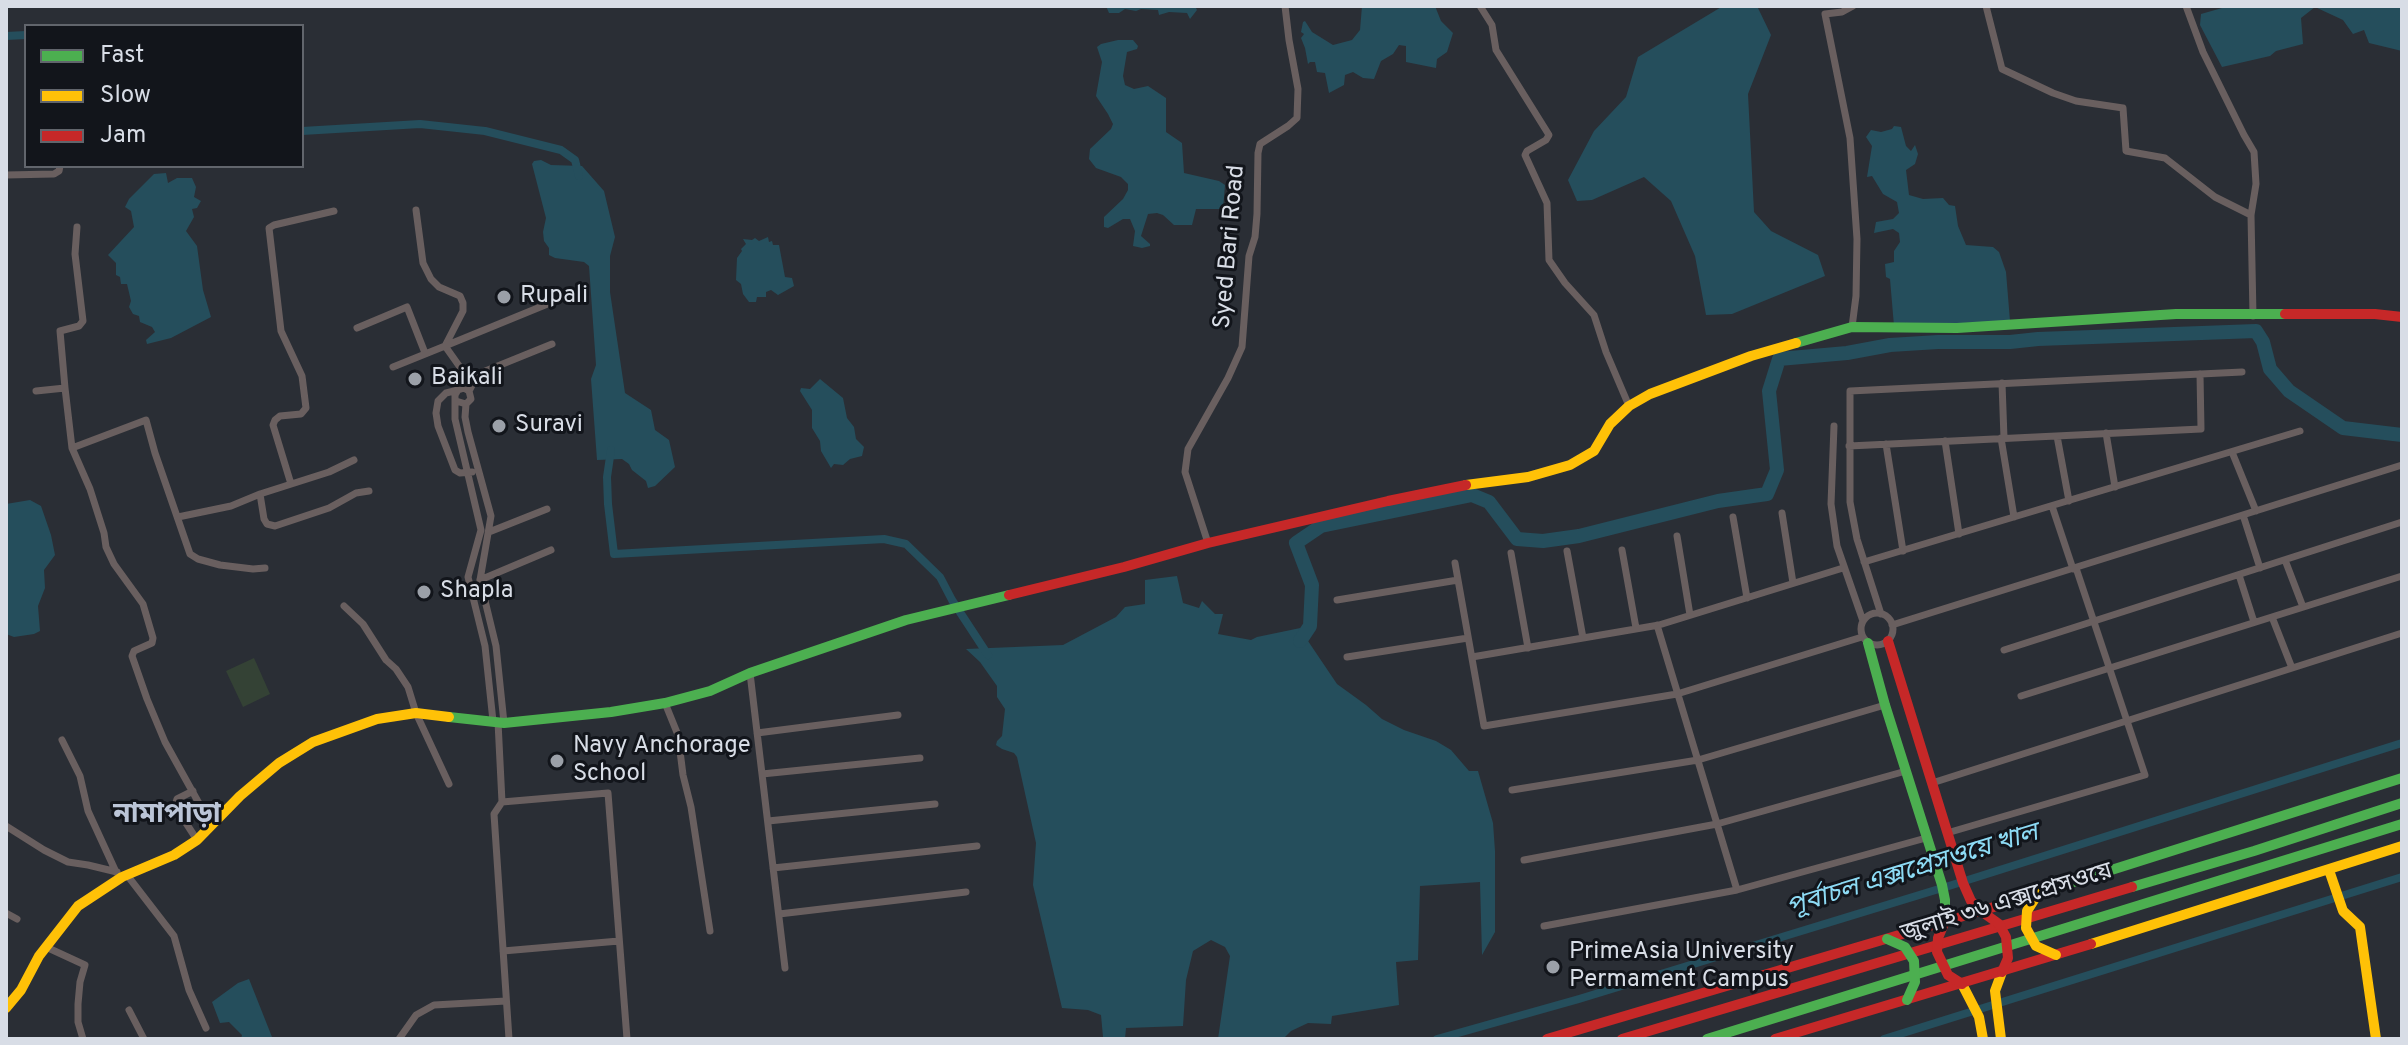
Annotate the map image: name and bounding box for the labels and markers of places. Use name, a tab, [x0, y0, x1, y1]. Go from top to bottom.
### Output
place label: Rupali	[520, 283, 588, 311]
marker: Rupali	[495, 288, 513, 306]
place label: Baikali	[431, 365, 503, 393]
marker: Baikali	[406, 370, 424, 388]
place label: Suravi	[515, 412, 583, 440]
marker: Suravi	[490, 417, 508, 435]
place label: Shapla	[440, 578, 513, 606]
marker: Shapla	[415, 583, 433, 601]
place label: Navy Anchorage School	[573, 733, 751, 789]
marker: Navy Anchorage School	[548, 752, 566, 770]
place label: PrimeAsia University Permament Campus	[1569, 939, 1794, 995]
marker: PrimeAsia University Permament Campus	[1544, 958, 1562, 976]

